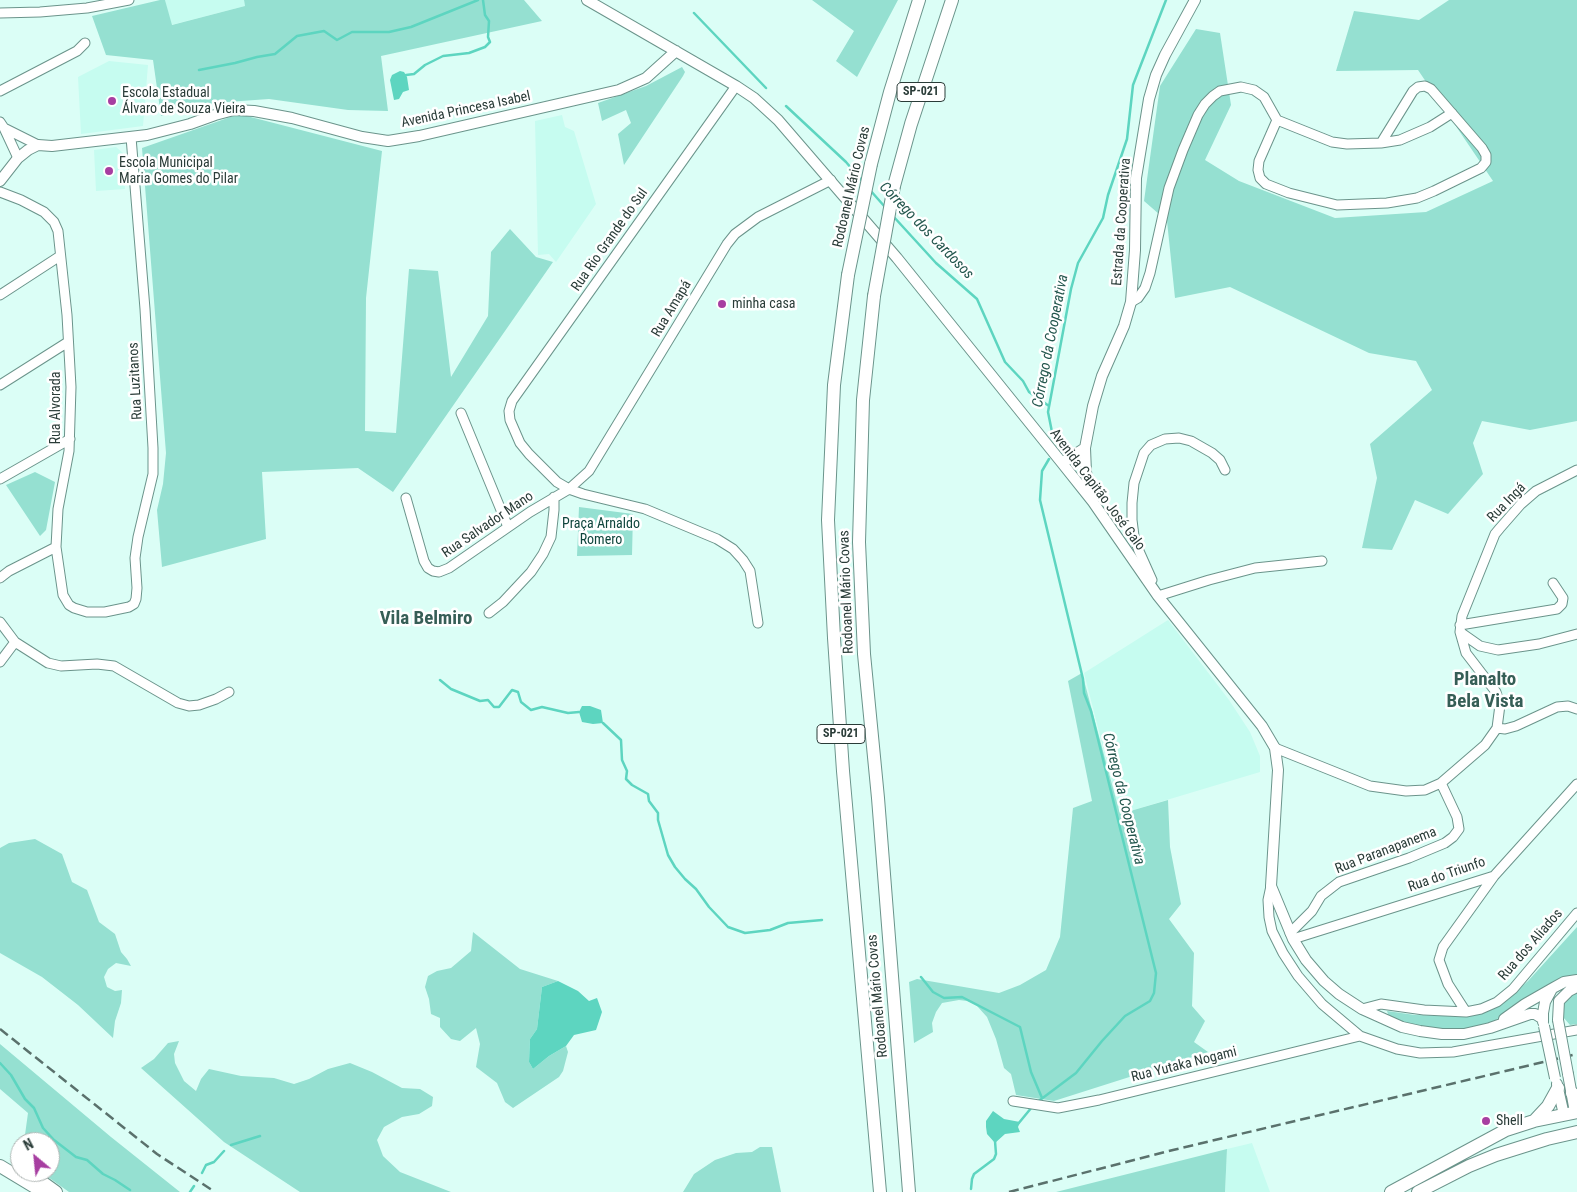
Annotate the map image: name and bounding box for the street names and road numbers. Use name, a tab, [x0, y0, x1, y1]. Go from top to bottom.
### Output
road number: SP-021	[897, 82, 945, 101]
street label: Avenida Princesa Isabel	[400, 88, 532, 132]
street label: Rodoanel Mário Covas	[830, 125, 874, 249]
street label: Estrada da Cooperativa	[1109, 158, 1135, 286]
street label: Rua Rio Grande do Sul	[568, 185, 652, 295]
street label: Rua Amapá	[649, 278, 695, 340]
street label: Rua Luzitanos	[126, 342, 146, 420]
street label: Rua Alvorada	[48, 372, 64, 444]
street label: Avenida Capitão José Galo	[1046, 426, 1148, 554]
street label: Rua Ingá	[1484, 480, 1530, 526]
street label: Rua Salvador Mano	[439, 488, 537, 562]
street label: Rodoanel Mário Covas	[836, 530, 858, 654]
road number: SP-021	[817, 724, 865, 744]
street label: Rua Paranapanema	[1333, 824, 1439, 878]
street label: Rua do Triunfo	[1406, 854, 1488, 896]
street label: Rua dos Aliados	[1495, 906, 1567, 984]
street label: Rodoanel Mário Covas	[864, 934, 892, 1058]
street label: Rua Yutaka Nogami	[1130, 1044, 1238, 1086]

